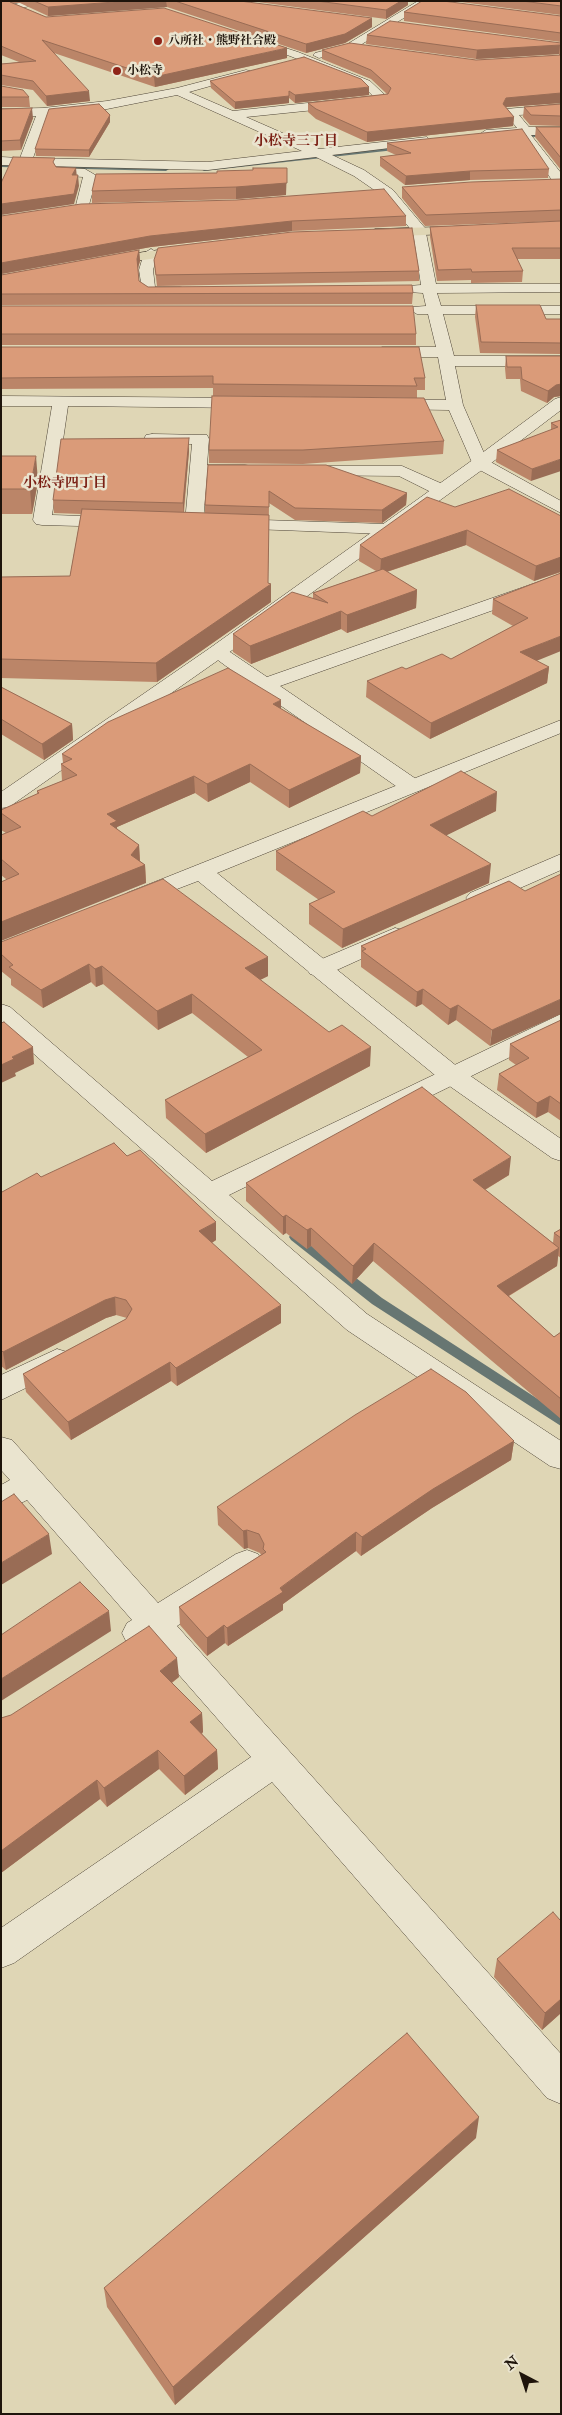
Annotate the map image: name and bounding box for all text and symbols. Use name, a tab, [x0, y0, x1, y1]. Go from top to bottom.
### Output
place label: 八所社・熊野社合殿	[168, 34, 276, 48]
marker: 八所社・熊野社合殿	[152, 35, 164, 47]
place label: 小松寺	[127, 64, 163, 78]
marker: 小松寺	[111, 65, 123, 77]
district label: 小松寺三丁目	[254, 134, 338, 150]
district label: 小松寺四丁目	[23, 476, 107, 492]
north arrow	[497, 2350, 547, 2400]
text: N	[502, 2353, 522, 2374]

